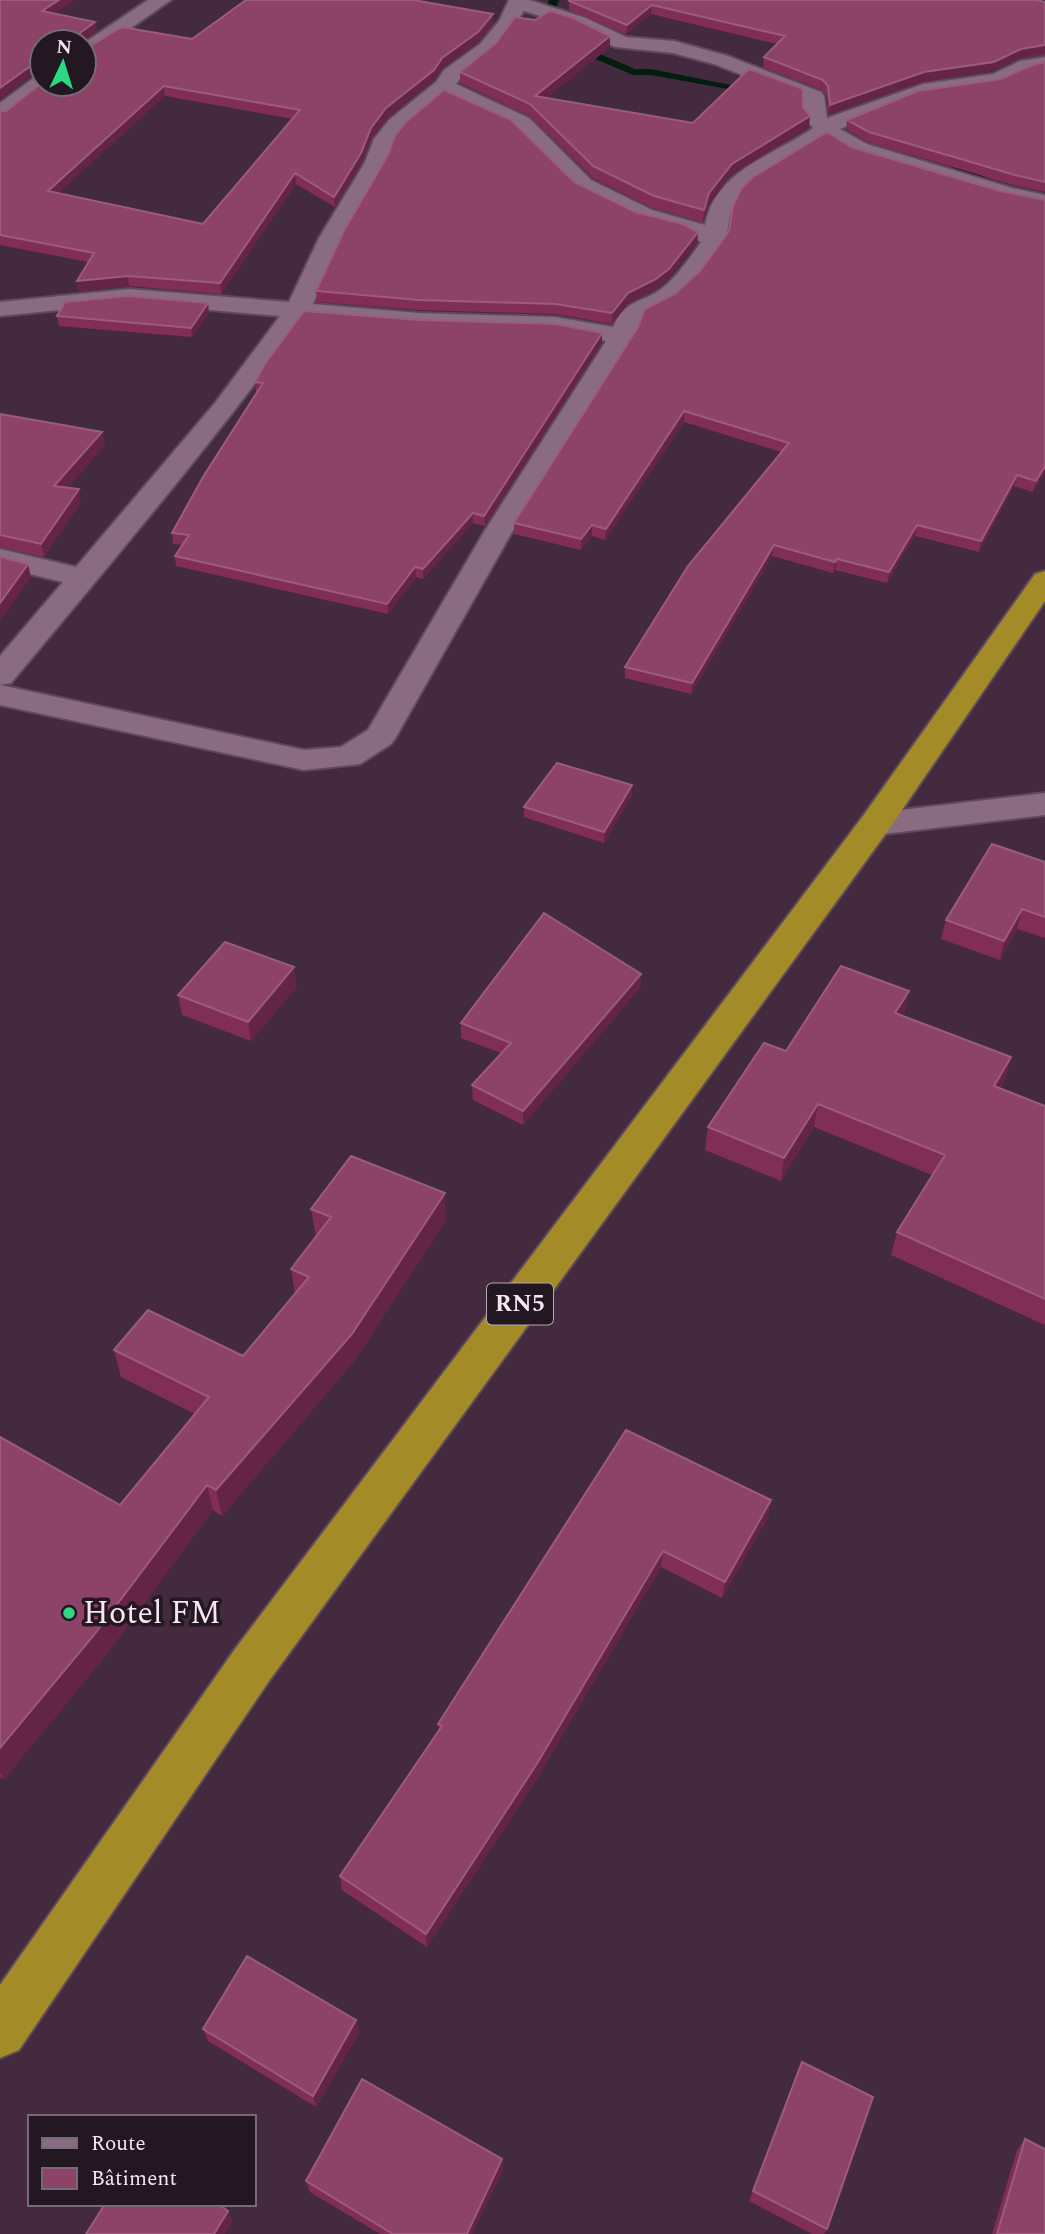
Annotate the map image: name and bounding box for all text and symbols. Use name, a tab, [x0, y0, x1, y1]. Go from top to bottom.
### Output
north arrow	[28, 28, 98, 98]
text: N	[55, 33, 73, 63]
road number: RN5	[487, 1284, 553, 1324]
place label: Hotel FM	[83, 1589, 221, 1638]
marker: Hotel FM	[61, 1605, 77, 1621]
legend	[28, 2115, 256, 2206]
text: Route	[91, 2128, 146, 2160]
text: Bâtiment	[91, 2163, 177, 2195]

